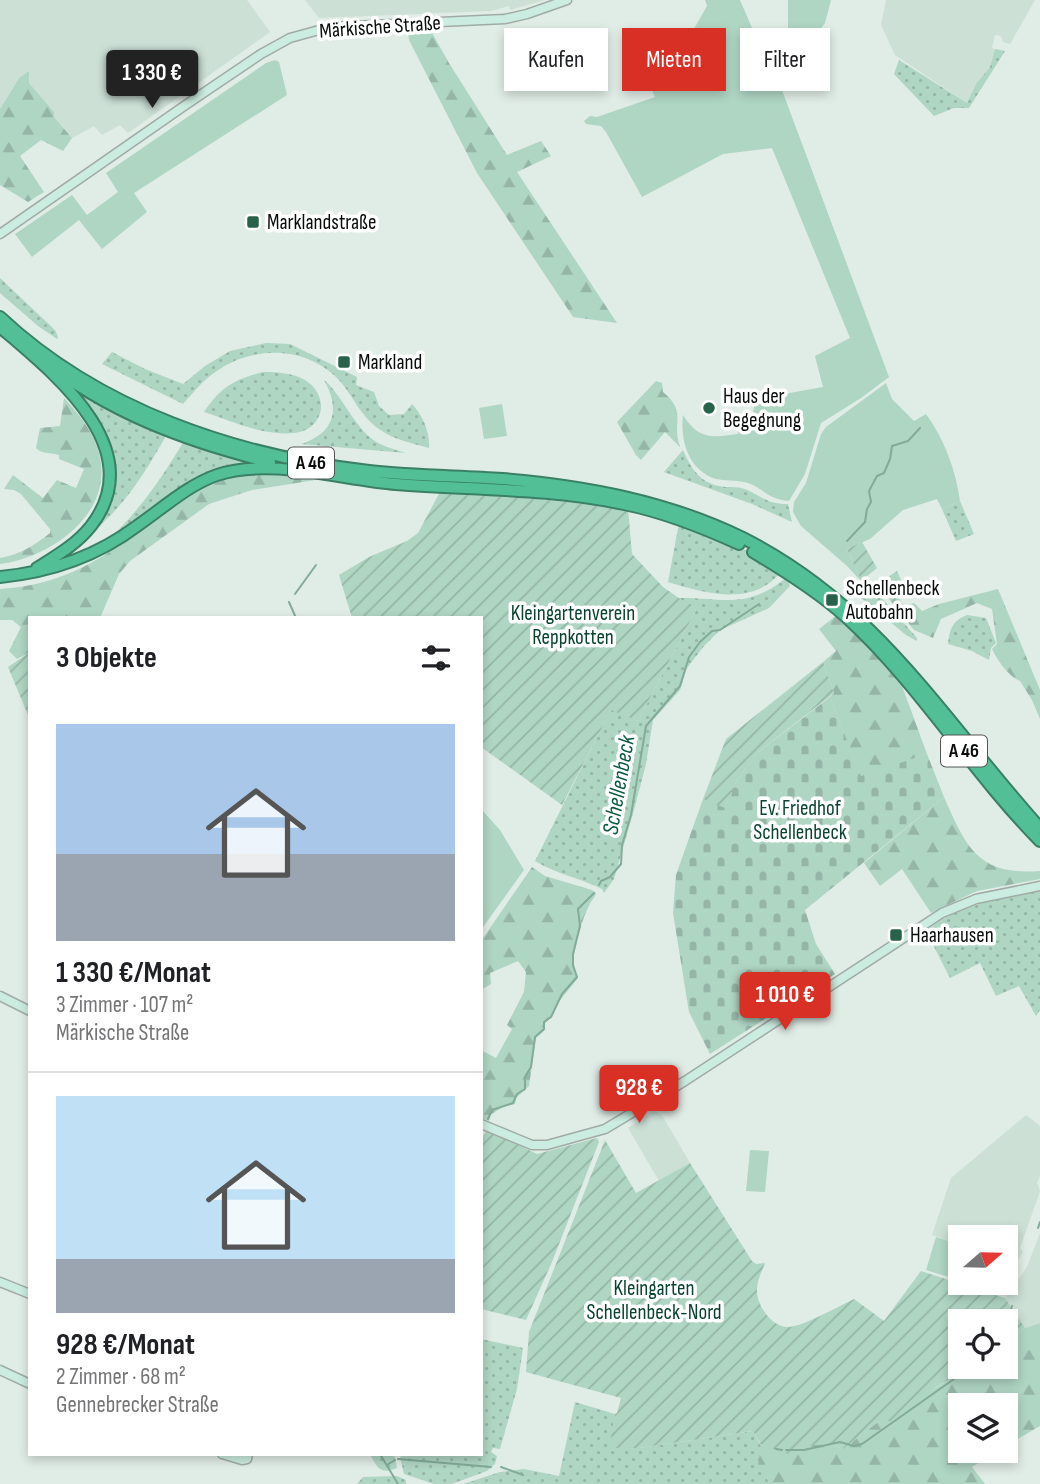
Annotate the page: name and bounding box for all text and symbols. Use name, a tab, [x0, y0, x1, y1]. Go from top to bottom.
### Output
street label: Märkische Straße	[318, 10, 442, 44]
chip: Kaufen	[504, 28, 608, 91]
chip: Mieten	[622, 28, 726, 91]
chip: Filter	[740, 28, 830, 91]
pin: 1 330 €	[87, 50, 217, 110]
text: 1 330 €	[122, 59, 182, 87]
place label: Marklandstraße	[267, 210, 376, 235]
marker: Marklandstraße	[245, 214, 261, 230]
place label: Markland	[358, 350, 422, 375]
marker: Markland	[336, 354, 352, 370]
place label: Haus der Begegnung	[723, 384, 801, 433]
marker: Haus der Begegnung	[701, 400, 717, 416]
road number: A 46	[288, 447, 334, 478]
place label: Schellenbeck Autobahn	[845, 576, 940, 625]
marker: Schellenbeck Autobahn	[824, 592, 840, 608]
park label: Kleingartenverein Reppkotten	[511, 601, 635, 650]
icon: filters	[417, 639, 455, 677]
text: 3 Objekte	[56, 640, 157, 676]
water label: Schellenbeck	[597, 732, 642, 837]
road number: A 46	[941, 736, 987, 766]
icon: home	[193, 770, 319, 896]
park label: Ev. Friedhof Schellenbeck	[753, 796, 847, 845]
place label: Haarhausen	[910, 923, 994, 948]
marker: Haarhausen	[888, 927, 904, 943]
text: 1 330 €/Monat	[56, 955, 211, 991]
pin: 1 010 €	[720, 972, 850, 1032]
text: 1 010 €	[756, 981, 814, 1009]
text: 3 Zimmer · 107 m²	[56, 991, 193, 1019]
text: Märkische Straße	[56, 1019, 189, 1047]
pin: 928 €	[590, 1066, 688, 1125]
text: 928 €	[615, 1074, 663, 1102]
icon: home	[193, 1142, 319, 1268]
north arrow	[948, 1225, 1018, 1295]
map controls	[948, 1225, 1018, 1463]
park label: Kleingarten Schellenbeck-Nord	[586, 1276, 722, 1325]
button: locate	[948, 1309, 1018, 1379]
text: 928 €/Monat	[56, 1327, 195, 1363]
text: 2 Zimmer · 68 m²	[56, 1363, 186, 1391]
text: Gennebrecker Straße	[56, 1391, 219, 1419]
button: layers	[948, 1393, 1018, 1463]

